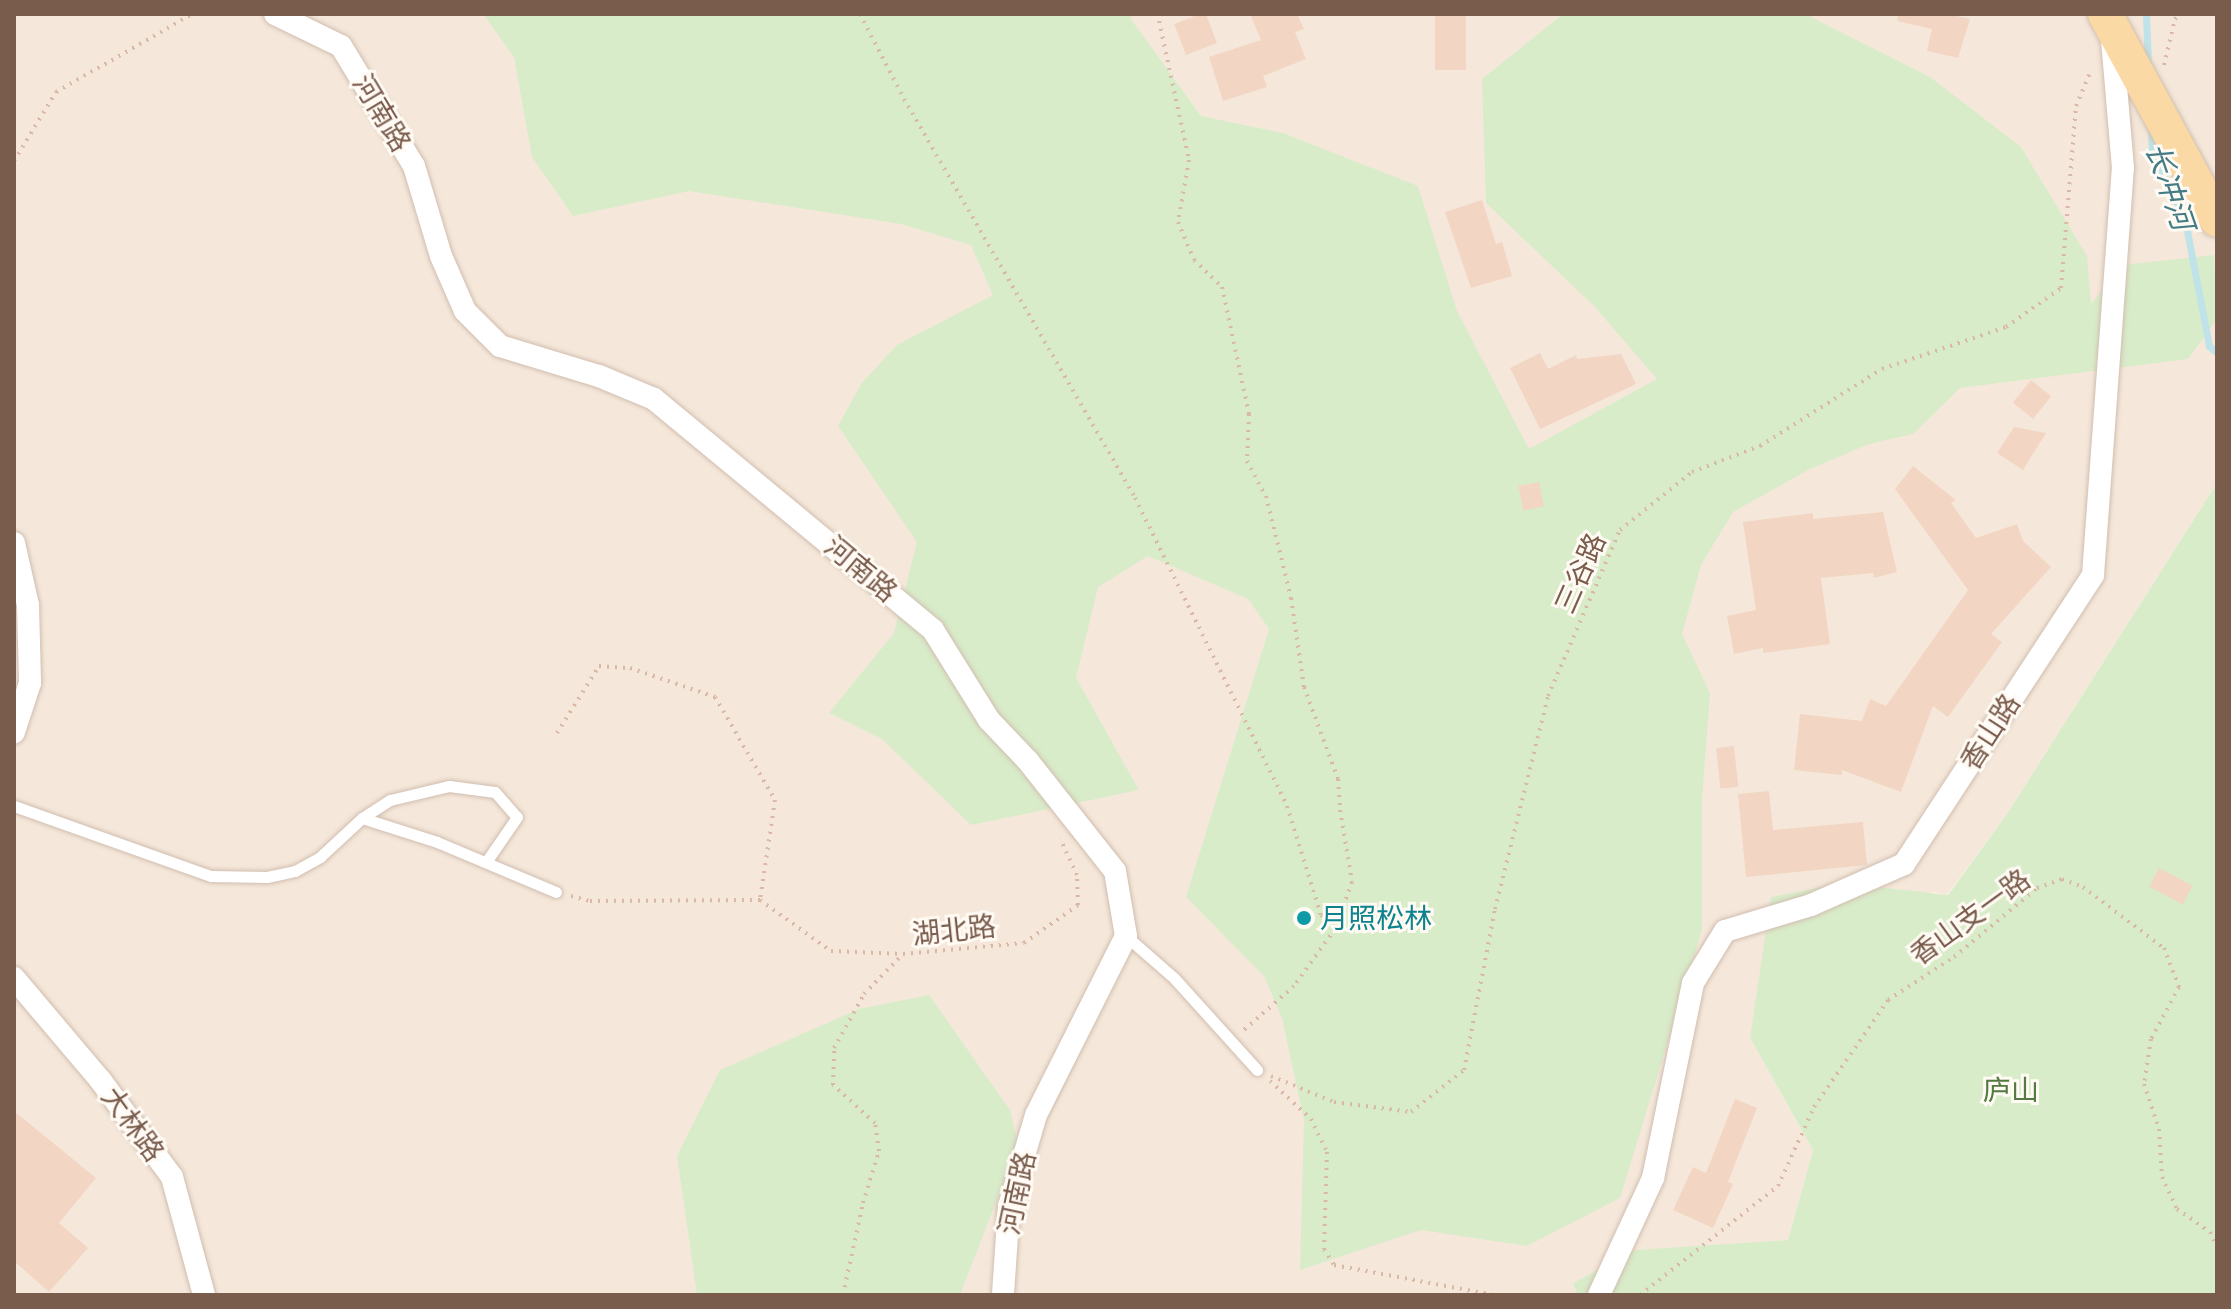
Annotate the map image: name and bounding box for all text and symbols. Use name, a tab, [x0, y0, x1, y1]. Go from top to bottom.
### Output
street label: 河南路	[346, 68, 418, 158]
water label: 长冲河	[2138, 138, 2202, 234]
street label: 三谷路	[1548, 528, 1612, 618]
street label: 河南路	[818, 529, 904, 609]
street label: 香山路	[1953, 688, 2027, 776]
street label: 香山支一路	[1903, 862, 2037, 972]
place label: 月照松林	[1320, 901, 1432, 935]
street label: 湖北路	[910, 909, 998, 951]
marker: 月照松林	[1295, 909, 1313, 927]
park label: 庐山	[1983, 1073, 2039, 1107]
street label: 大林路	[95, 1080, 171, 1168]
street label: 河南路	[992, 1148, 1042, 1238]

